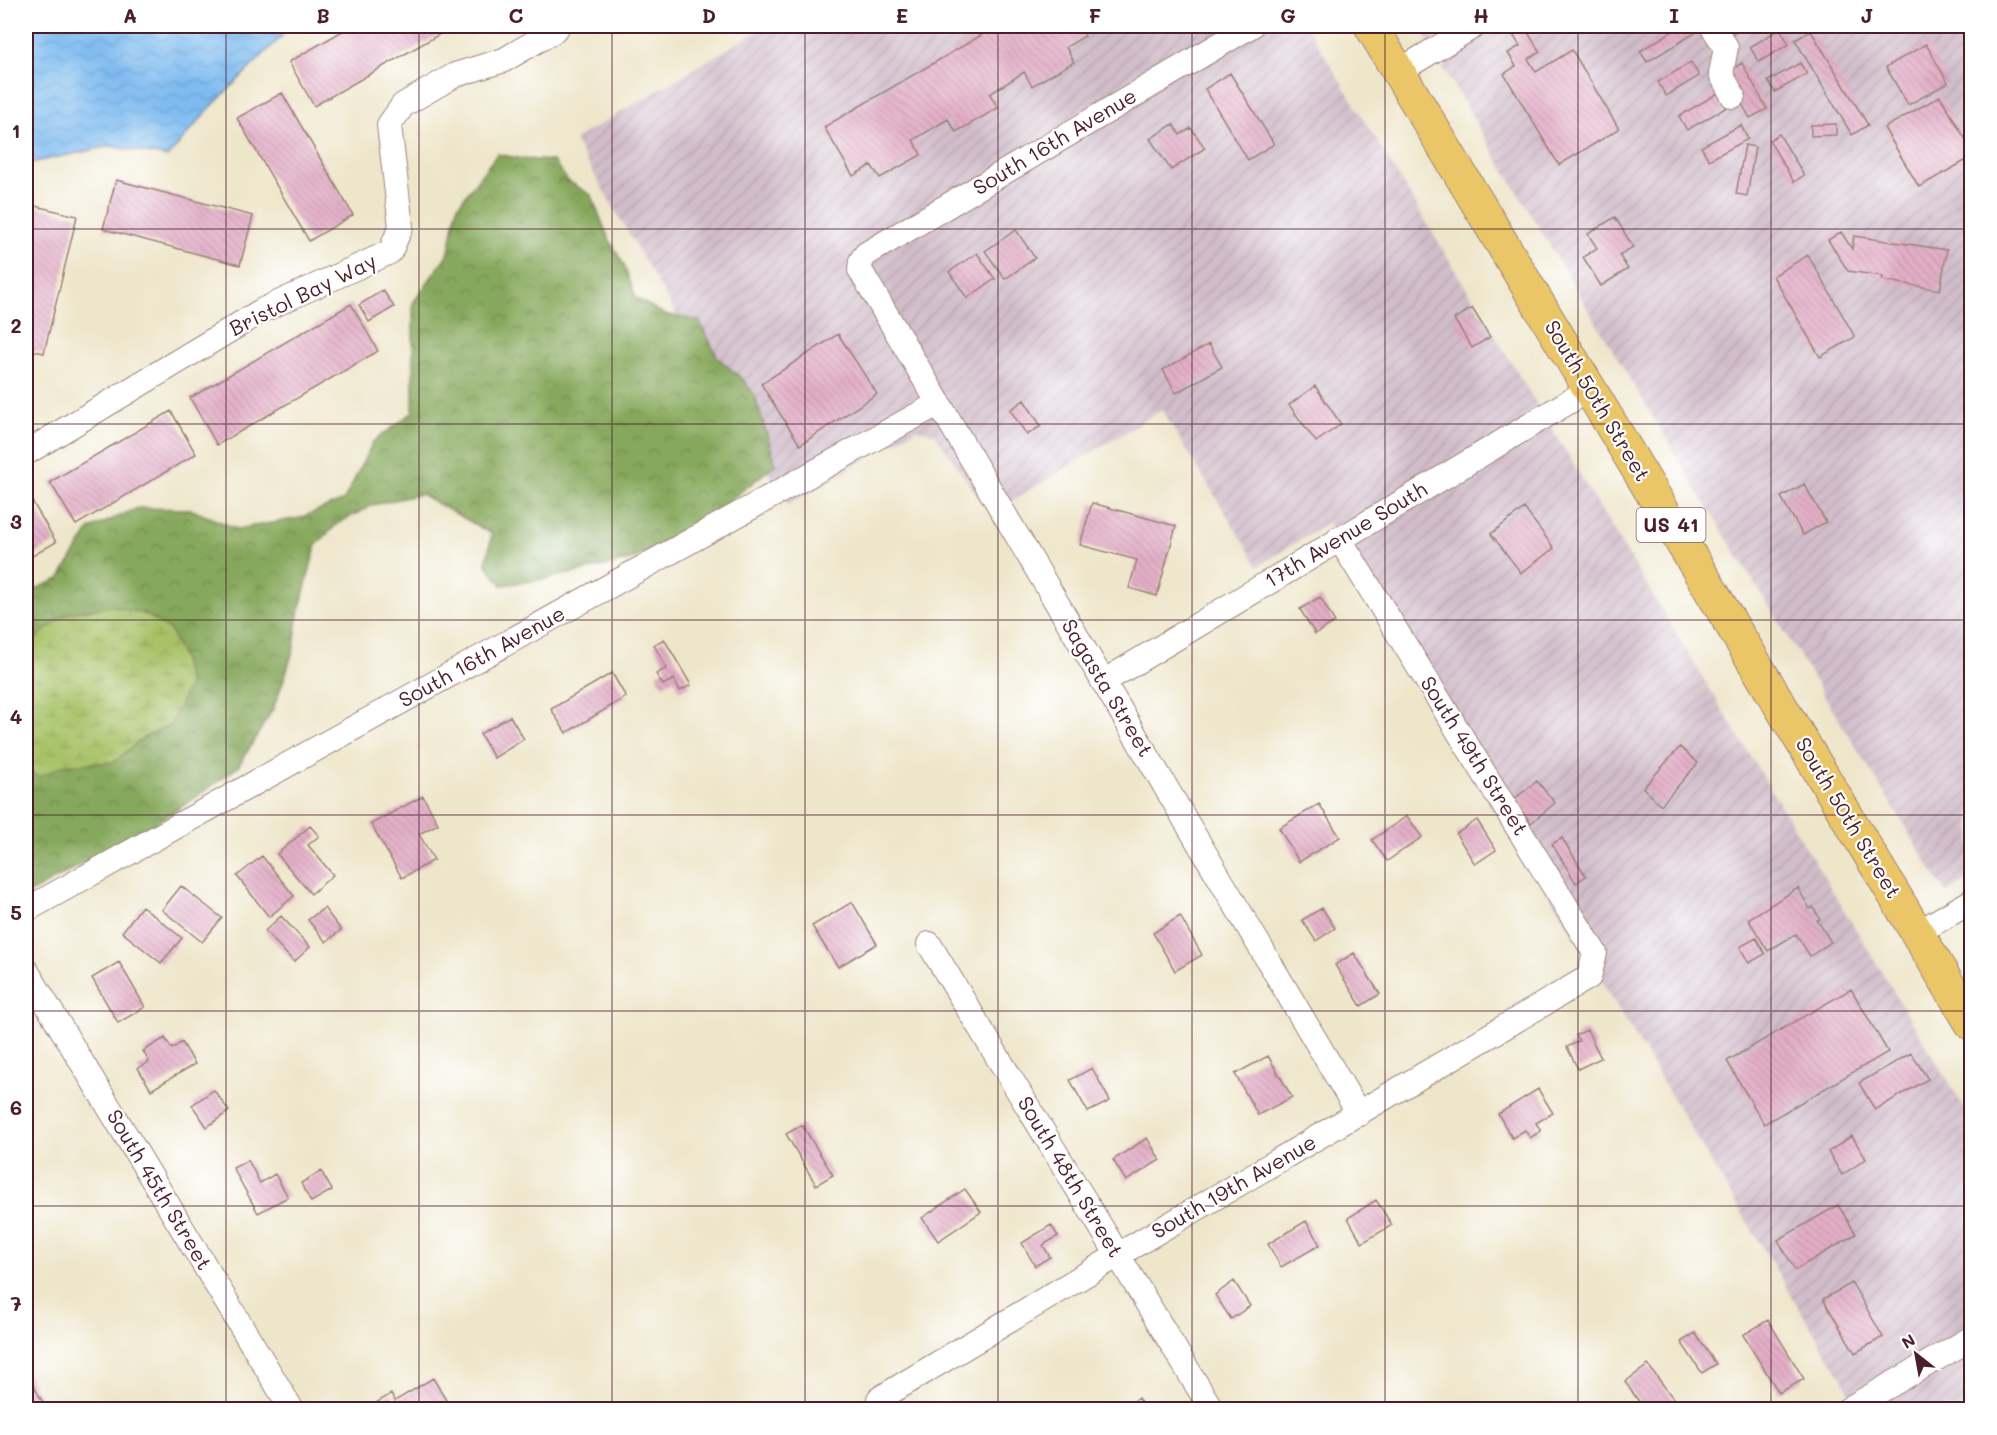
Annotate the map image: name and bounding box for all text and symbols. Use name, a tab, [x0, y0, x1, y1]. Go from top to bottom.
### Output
text: A	[123, 2, 137, 28]
text: B	[316, 2, 330, 28]
text: C	[509, 2, 524, 28]
text: D	[702, 2, 716, 28]
text: E	[896, 2, 908, 28]
text: F	[1089, 2, 1102, 28]
text: G	[1280, 2, 1296, 28]
text: H	[1473, 2, 1489, 28]
text: I	[1669, 2, 1679, 28]
text: J	[1860, 2, 1874, 28]
street label: South 16th Avenue	[968, 81, 1141, 200]
text: 1	[12, 117, 20, 143]
street label: Bristol Bay Way	[224, 246, 380, 341]
text: 2	[10, 312, 22, 338]
street label: South 50th Street	[1539, 315, 1657, 486]
street label: 17th Avenue South	[1259, 474, 1432, 593]
text: 3	[10, 508, 22, 534]
road number: US 41	[1636, 508, 1706, 542]
street label: South 16th Avenue	[393, 599, 569, 713]
street label: Sagasta Street	[1056, 613, 1160, 761]
street label: South 49th Street	[1415, 670, 1535, 840]
text: 4	[10, 703, 23, 729]
street label: South 50th Street	[1790, 732, 1908, 903]
text: 5	[10, 899, 22, 925]
street label: South 48th Street	[1013, 1091, 1130, 1262]
text: 6	[10, 1094, 22, 1120]
street label: South 45th Street	[102, 1104, 219, 1275]
street label: South 19th Avenue	[1146, 1128, 1320, 1244]
text: 7	[10, 1290, 22, 1316]
north arrow	[1886, 1324, 1946, 1384]
text: N	[1897, 1329, 1919, 1353]

